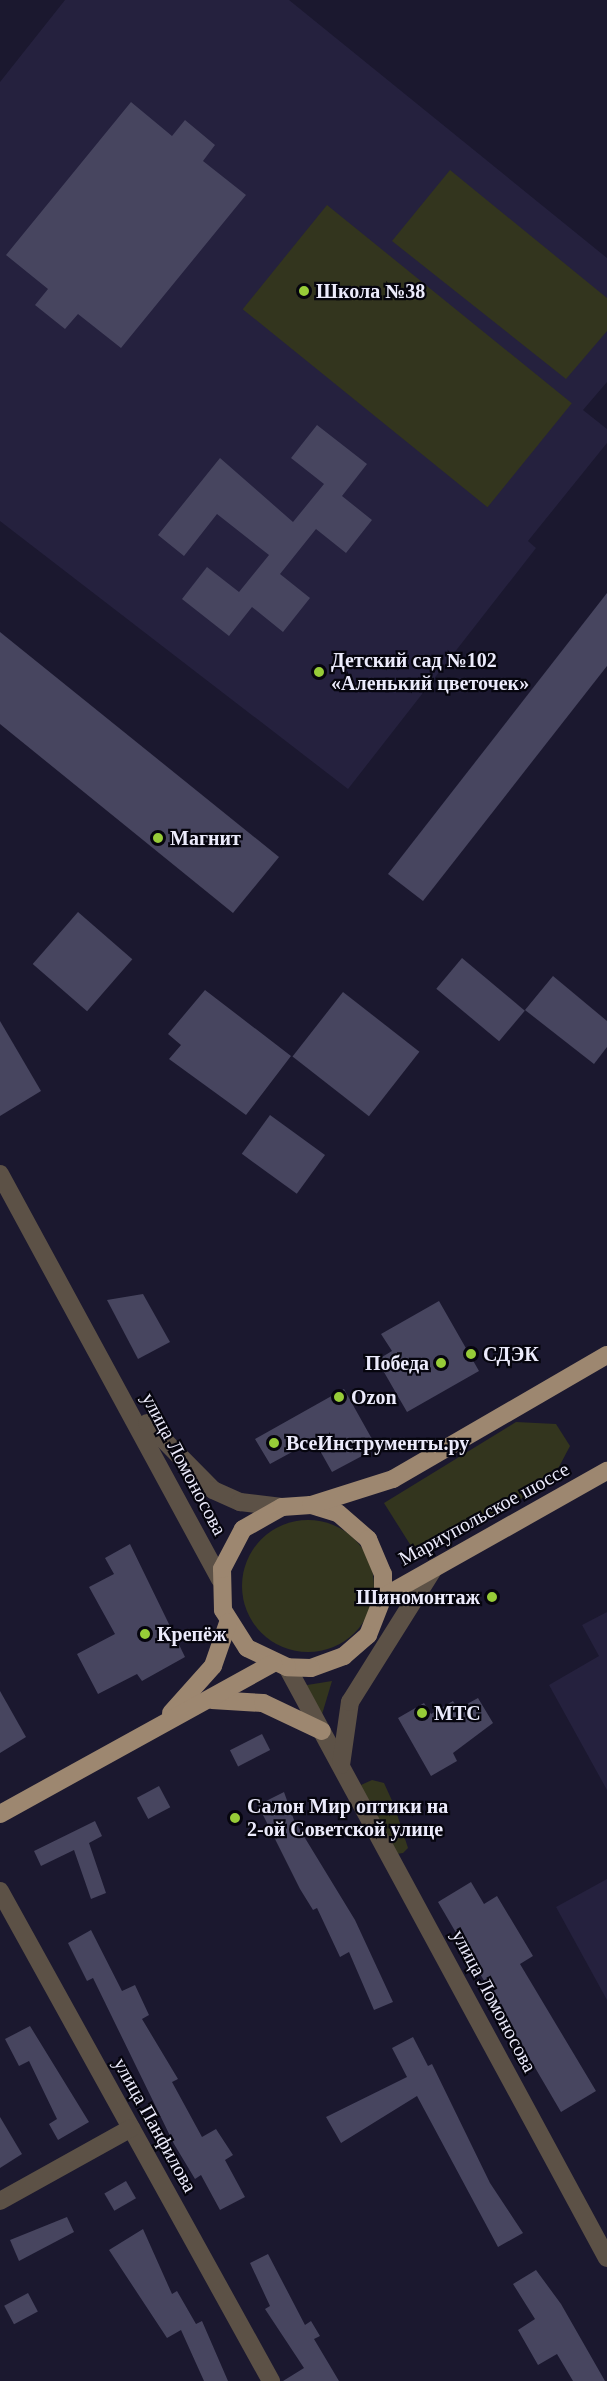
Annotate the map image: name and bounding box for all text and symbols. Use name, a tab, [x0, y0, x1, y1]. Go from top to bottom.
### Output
place label: Школа №38	[316, 279, 425, 303]
marker: Школа №38	[297, 284, 311, 298]
place label: Детский сад №102 «Аленький цветочек»	[331, 648, 529, 695]
marker: Детский сад №102 «Аленький цветочек»	[312, 665, 326, 679]
place label: Магнит	[170, 826, 241, 850]
marker: Магнит	[151, 831, 165, 845]
place label: СДЭК	[483, 1342, 539, 1366]
marker: СДЭК	[464, 1347, 478, 1361]
place label: Победа	[365, 1351, 429, 1375]
marker: Победа	[434, 1356, 448, 1370]
place label: Ozon	[351, 1385, 397, 1409]
street label: улица Ломоносова	[136, 1389, 232, 1539]
marker: Ozon	[332, 1390, 346, 1404]
place label: ВсеИнструменты.ру	[286, 1431, 469, 1455]
marker: ВсеИнструменты.ру	[267, 1436, 281, 1450]
street label: Мариупольское шоссе	[394, 1457, 574, 1571]
place label: Шиномонтаж	[356, 1585, 480, 1609]
marker: Шиномонтаж	[485, 1590, 499, 1604]
place label: Крепёж	[157, 1622, 226, 1646]
marker: Крепёж	[138, 1627, 152, 1641]
place label: МТС	[434, 1701, 481, 1725]
marker: МТС	[415, 1706, 429, 1720]
place label: Салон Мир оптики на 2-ой Советской улице	[247, 1794, 448, 1841]
marker: Салон Мир оптики на 2-ой Советской улице	[228, 1811, 242, 1825]
street label: улица Ломоносова	[446, 1926, 542, 2076]
street label: улица Панфилова	[108, 2054, 202, 2196]

